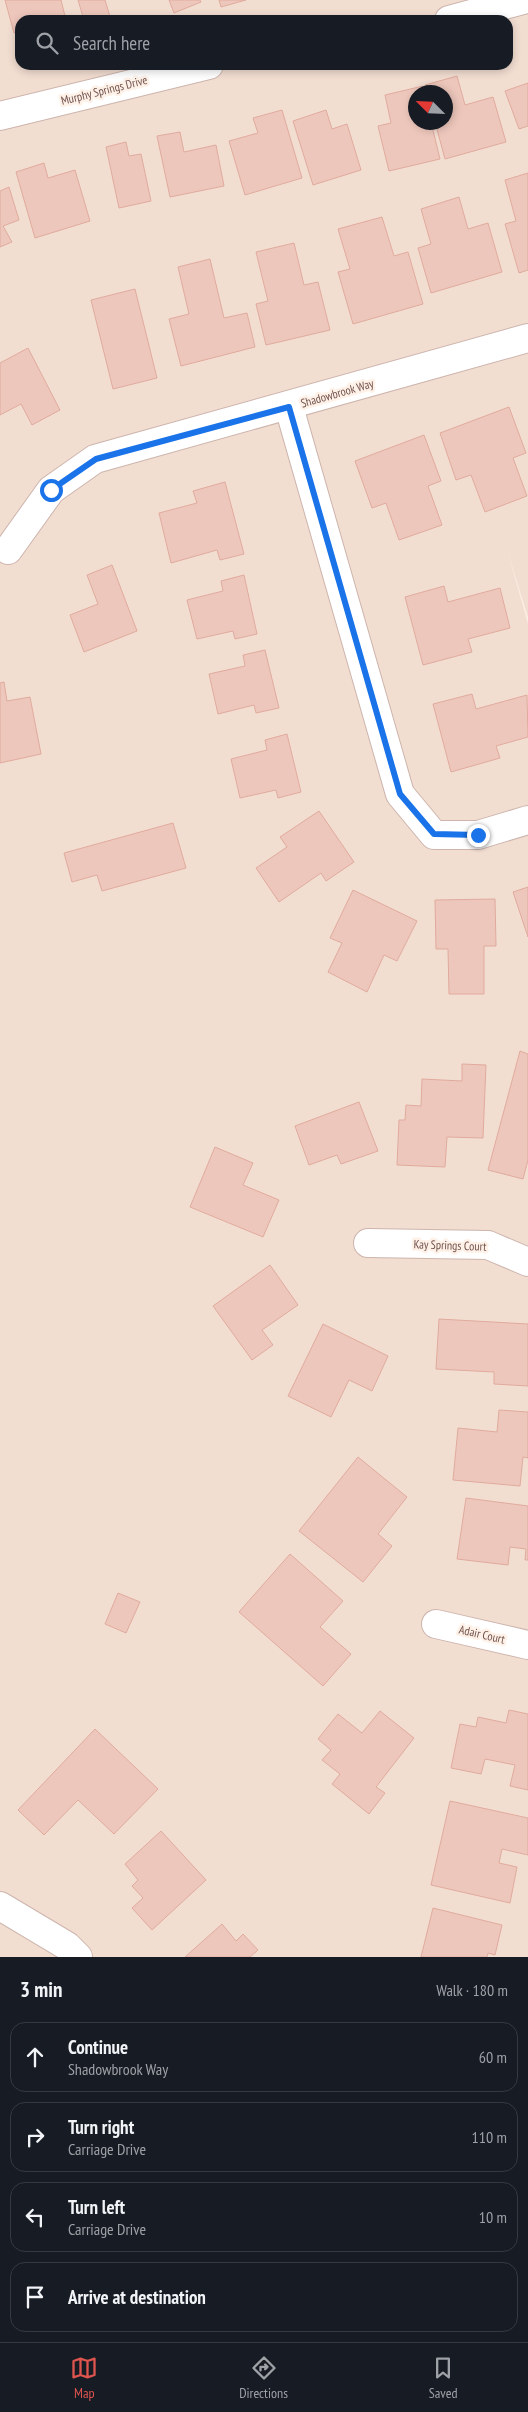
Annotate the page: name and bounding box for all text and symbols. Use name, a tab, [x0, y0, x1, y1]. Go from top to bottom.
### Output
search box	[15, 15, 513, 70]
icon: search	[33, 29, 61, 57]
text: Search here	[73, 31, 150, 55]
street label: Murphy Springs Drive	[59, 72, 149, 108]
north arrow	[408, 85, 453, 130]
street label: Shadowbrook Way	[299, 375, 376, 411]
route start	[40, 479, 63, 502]
route end	[467, 824, 490, 847]
street label: Kay Springs Court	[413, 1236, 487, 1254]
street label: Adair Court	[458, 1621, 507, 1647]
text: 3 min	[20, 1976, 62, 2003]
text: Walk · 180 m	[436, 1980, 508, 2000]
text: Continue	[68, 2035, 128, 2059]
icon: ahead	[21, 2043, 49, 2071]
text: 60 m	[479, 2047, 507, 2067]
text: Shadowbrook Way	[68, 2059, 168, 2079]
text: Turn right	[68, 2115, 134, 2139]
icon: right	[21, 2123, 49, 2151]
text: 110 m	[472, 2127, 507, 2147]
text: Carriage Drive	[68, 2139, 146, 2159]
text: Turn left	[68, 2195, 125, 2219]
icon: left	[21, 2203, 49, 2231]
text: 10 m	[479, 2207, 507, 2227]
text: Carriage Drive	[68, 2219, 146, 2239]
icon: arrive	[21, 2283, 49, 2311]
text: Arrive at destination	[68, 2285, 206, 2309]
tab: Map	[70, 2354, 98, 2402]
tab: Directions	[239, 2354, 288, 2402]
tab: Saved	[429, 2354, 458, 2402]

